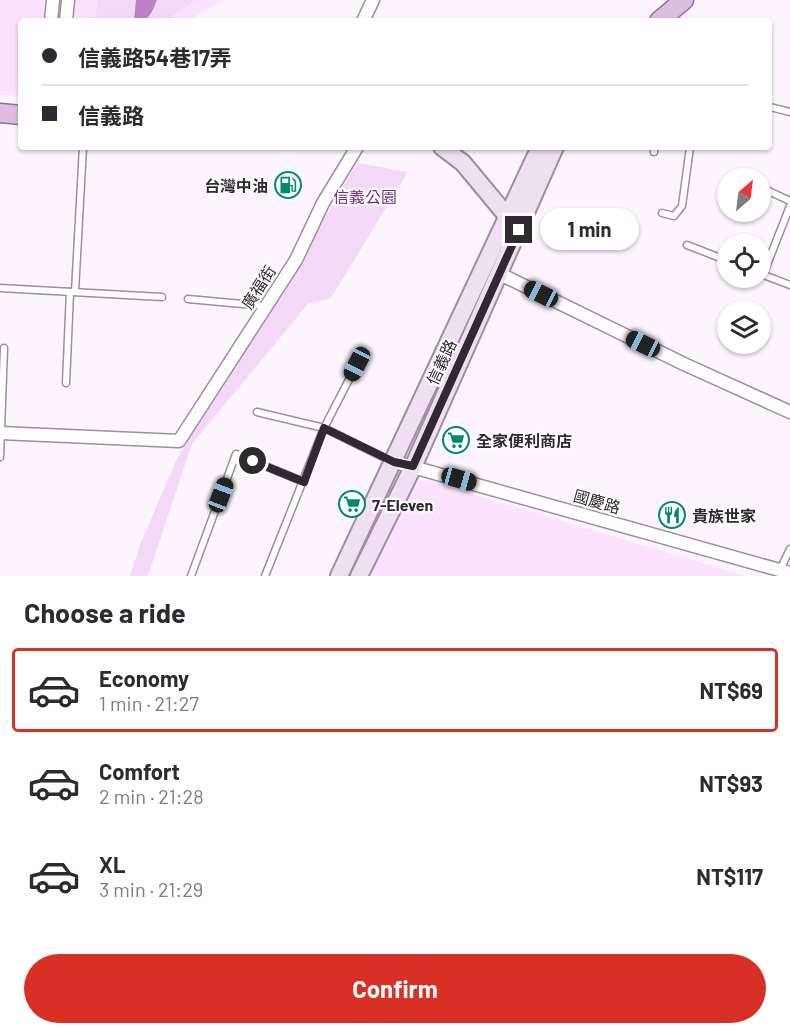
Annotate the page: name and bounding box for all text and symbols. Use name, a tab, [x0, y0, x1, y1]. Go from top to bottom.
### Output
text: 信義路54巷17弄	[78, 44, 232, 70]
text: 信義路	[78, 102, 144, 128]
north arrow	[717, 168, 771, 222]
map controls	[717, 168, 771, 354]
fuel station icon: 台灣中油	[273, 170, 303, 200]
place label: 台灣中油	[204, 176, 268, 195]
park label: 信義公園	[333, 187, 397, 206]
callout: 1 min	[540, 209, 639, 251]
route end	[505, 216, 532, 243]
text: 1 min	[568, 217, 611, 241]
button: locate	[717, 234, 771, 288]
street label: 廣福街	[237, 262, 279, 312]
car	[521, 278, 561, 310]
button: layers	[717, 300, 771, 354]
car	[623, 328, 663, 360]
street label: 信義路	[422, 336, 460, 388]
car	[341, 344, 373, 384]
supermarket icon: 全家便利商店	[441, 425, 471, 455]
place label: 全家便利商店	[476, 431, 572, 450]
route start	[239, 447, 266, 474]
car	[439, 465, 479, 493]
car	[206, 475, 236, 515]
street label: 國慶路	[571, 485, 623, 517]
supermarket icon: 7-Eleven	[337, 489, 367, 519]
place label: 7-Eleven	[372, 495, 433, 514]
restaurant icon: 貴族世家	[657, 500, 687, 530]
place label: 貴族世家	[692, 506, 756, 525]
text: Choose a ride	[24, 596, 186, 628]
icon: car	[27, 663, 81, 717]
text: Economy	[99, 665, 189, 691]
text: NT$69	[699, 677, 763, 703]
text: 1 min · 21:27	[99, 691, 199, 715]
icon: car	[27, 756, 81, 810]
text: Comfort	[99, 758, 180, 784]
text: NT$93	[699, 770, 763, 796]
text: 2 min · 21:28	[99, 784, 204, 808]
icon: car	[27, 849, 81, 903]
text: XL	[99, 851, 125, 877]
text: NT$117	[696, 863, 763, 889]
text: 3 min · 21:29	[99, 877, 203, 901]
button: Confirm	[24, 954, 766, 1023]

